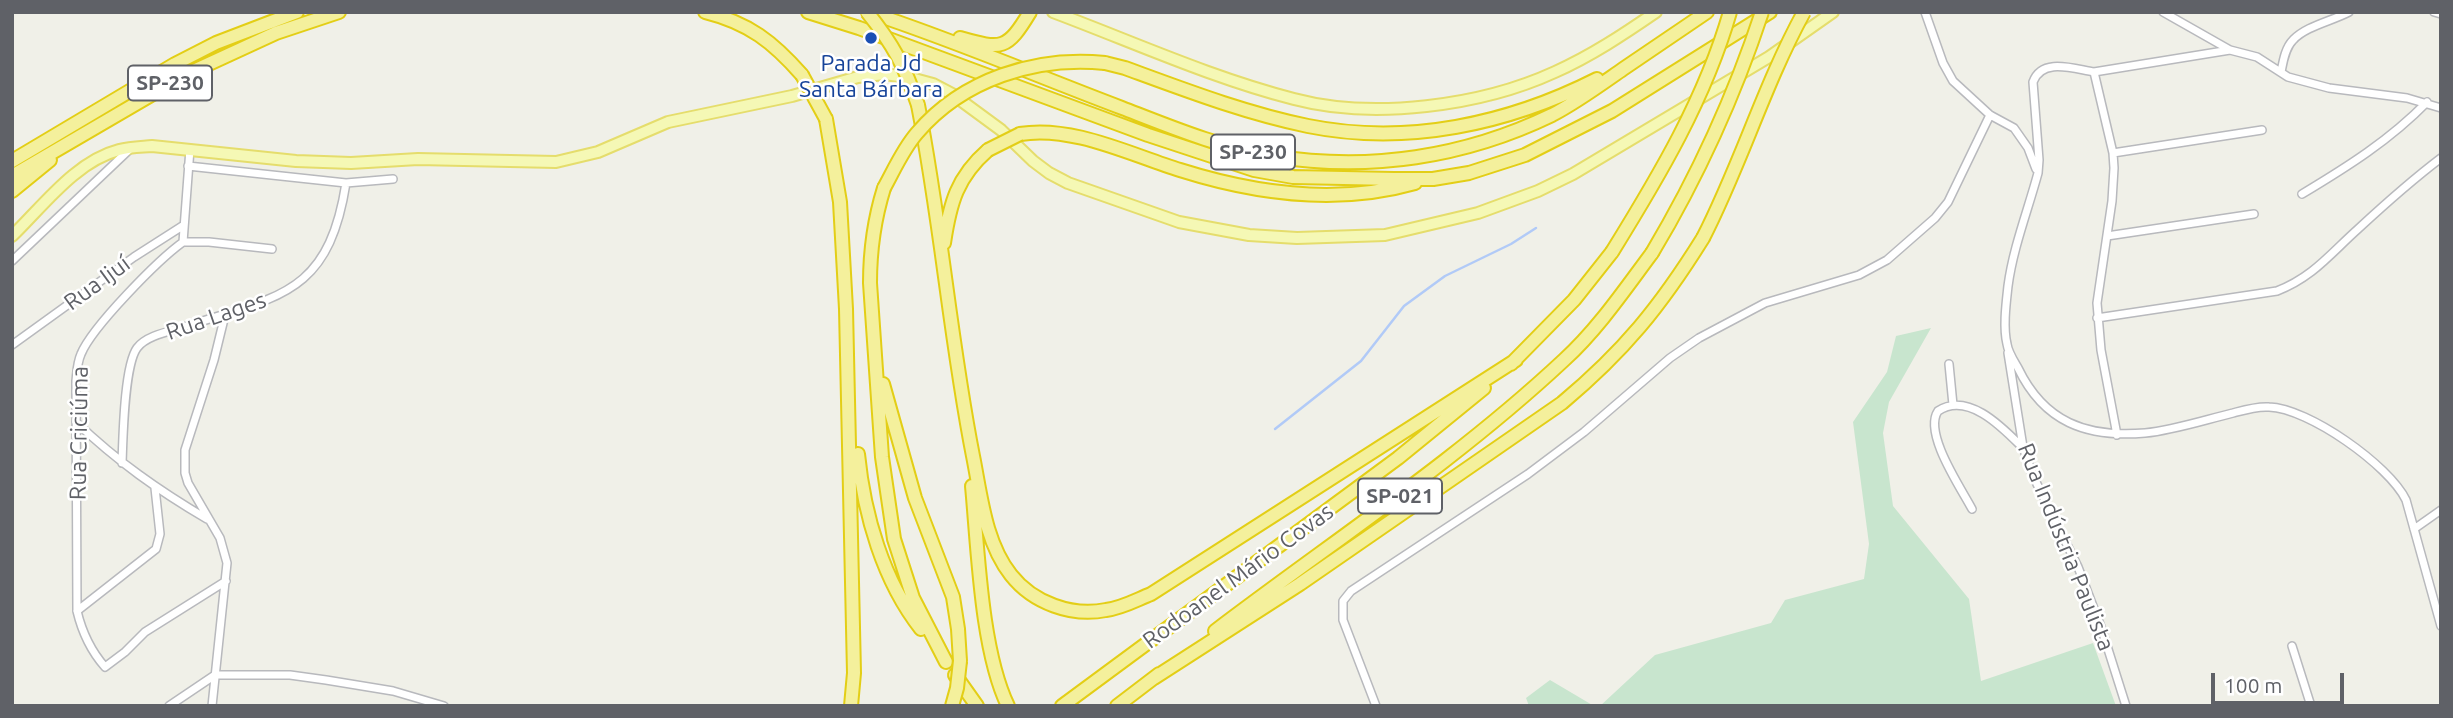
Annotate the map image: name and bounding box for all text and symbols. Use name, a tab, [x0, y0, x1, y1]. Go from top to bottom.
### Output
marker: Parada Jd Santa Bárbara	[863, 30, 879, 46]
place label: Parada Jd Santa Bárbara	[799, 49, 943, 103]
road number: SP-230	[128, 66, 212, 100]
road number: SP-230	[1211, 134, 1295, 170]
street label: Rua Ijuí	[59, 250, 135, 316]
street label: Rua Lages	[162, 286, 270, 346]
street label: Rua Criciúma	[64, 366, 94, 500]
street label: Rua Indústria Paulista	[2012, 439, 2120, 655]
road number: SP-021	[1358, 478, 1442, 514]
street label: Rodoanel Mário Covas	[1137, 498, 1339, 654]
scale bar	[2215, 658, 2348, 702]
text: 100 m	[2224, 673, 2282, 697]

